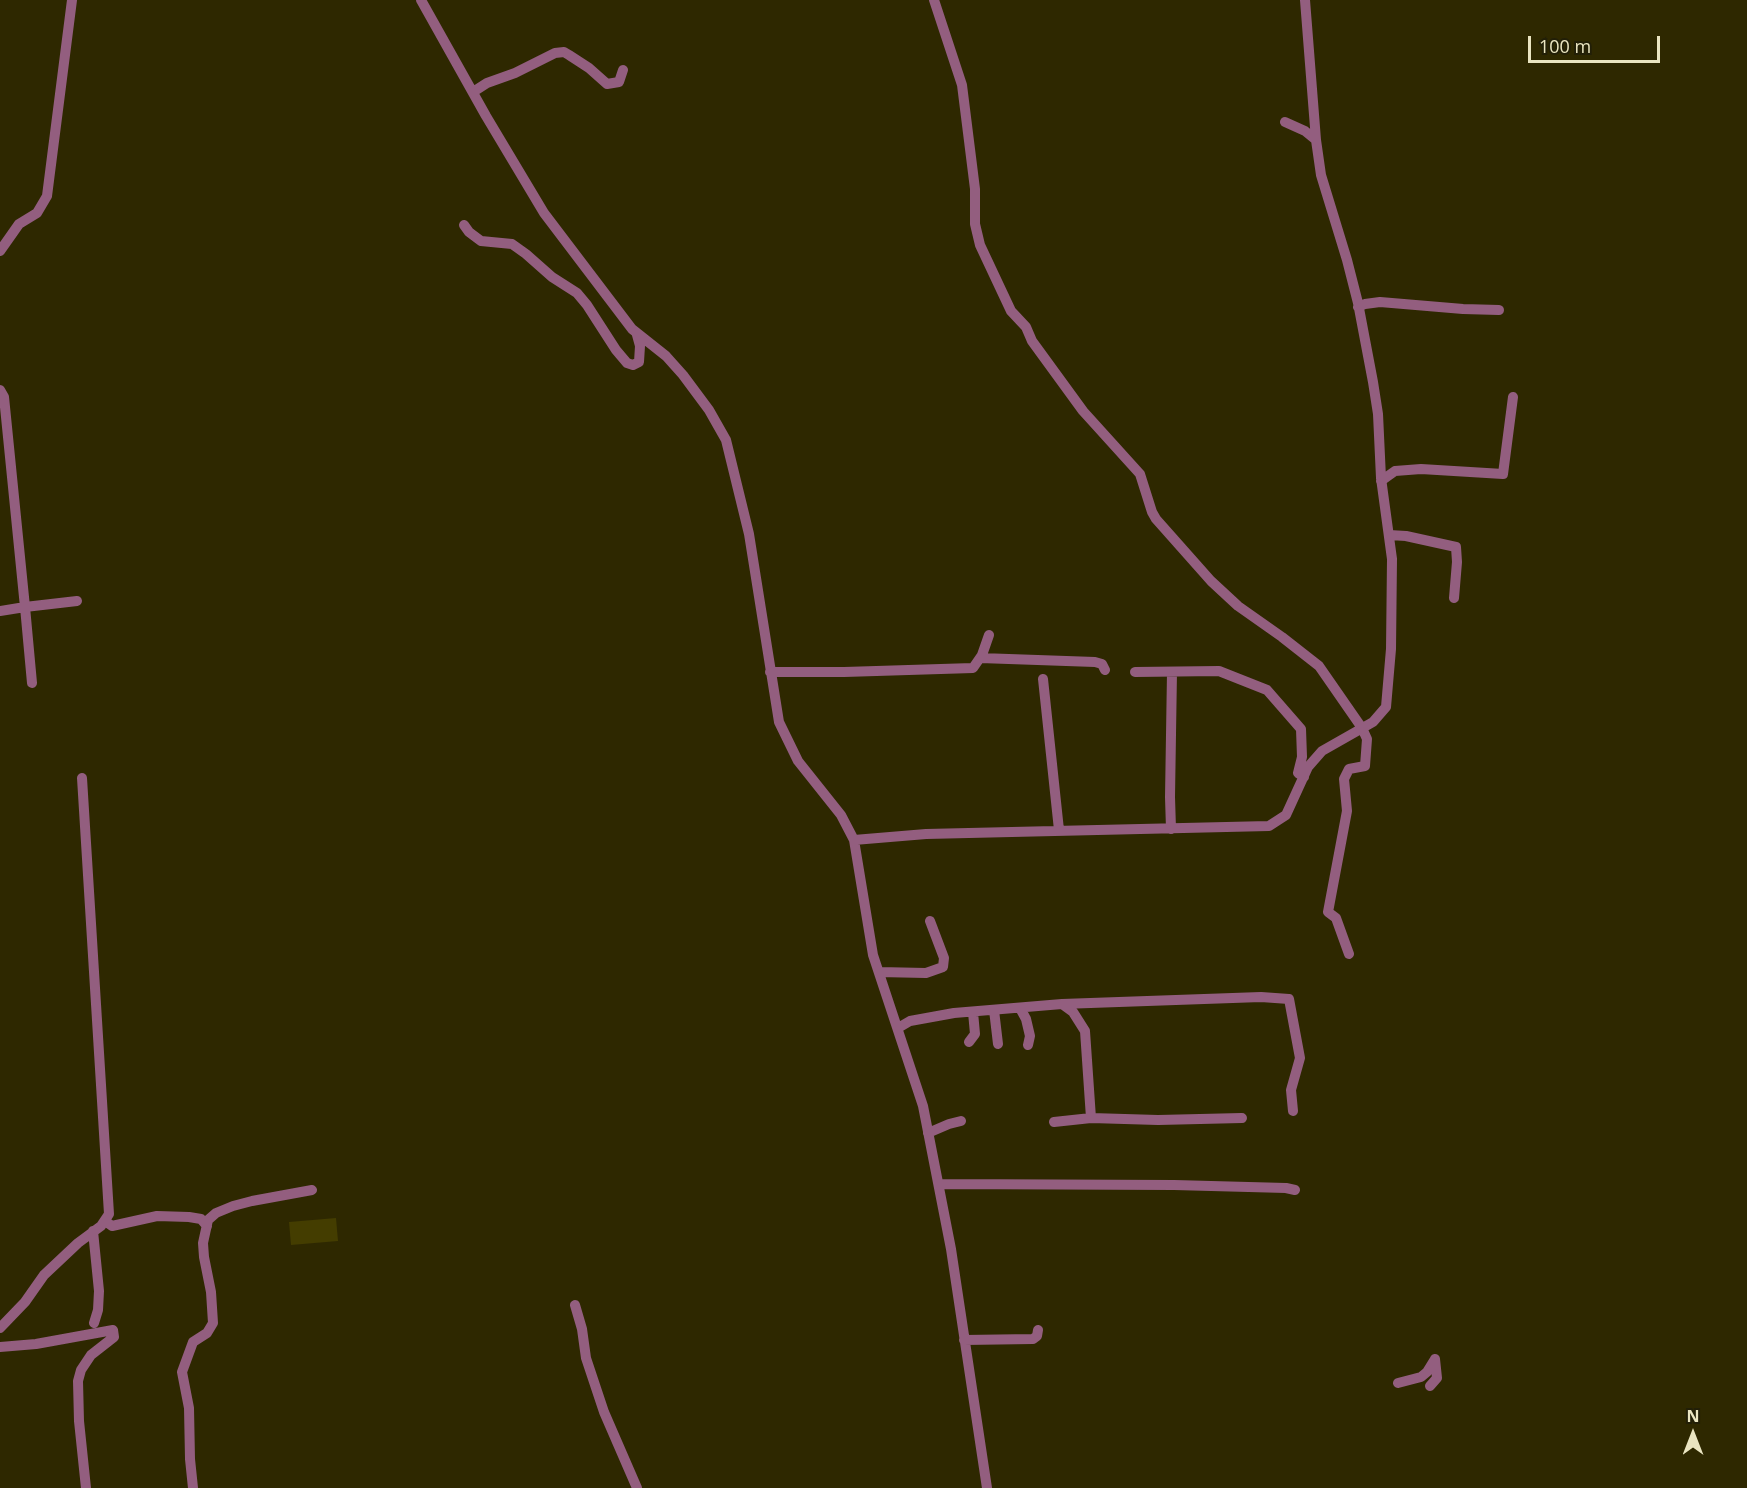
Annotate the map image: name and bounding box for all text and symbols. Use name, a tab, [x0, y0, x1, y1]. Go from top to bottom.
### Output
scale bar	[1531, 24, 1663, 62]
text: 100 m	[1539, 34, 1591, 58]
north arrow	[1663, 1404, 1723, 1464]
text: N	[1686, 1405, 1700, 1427]

